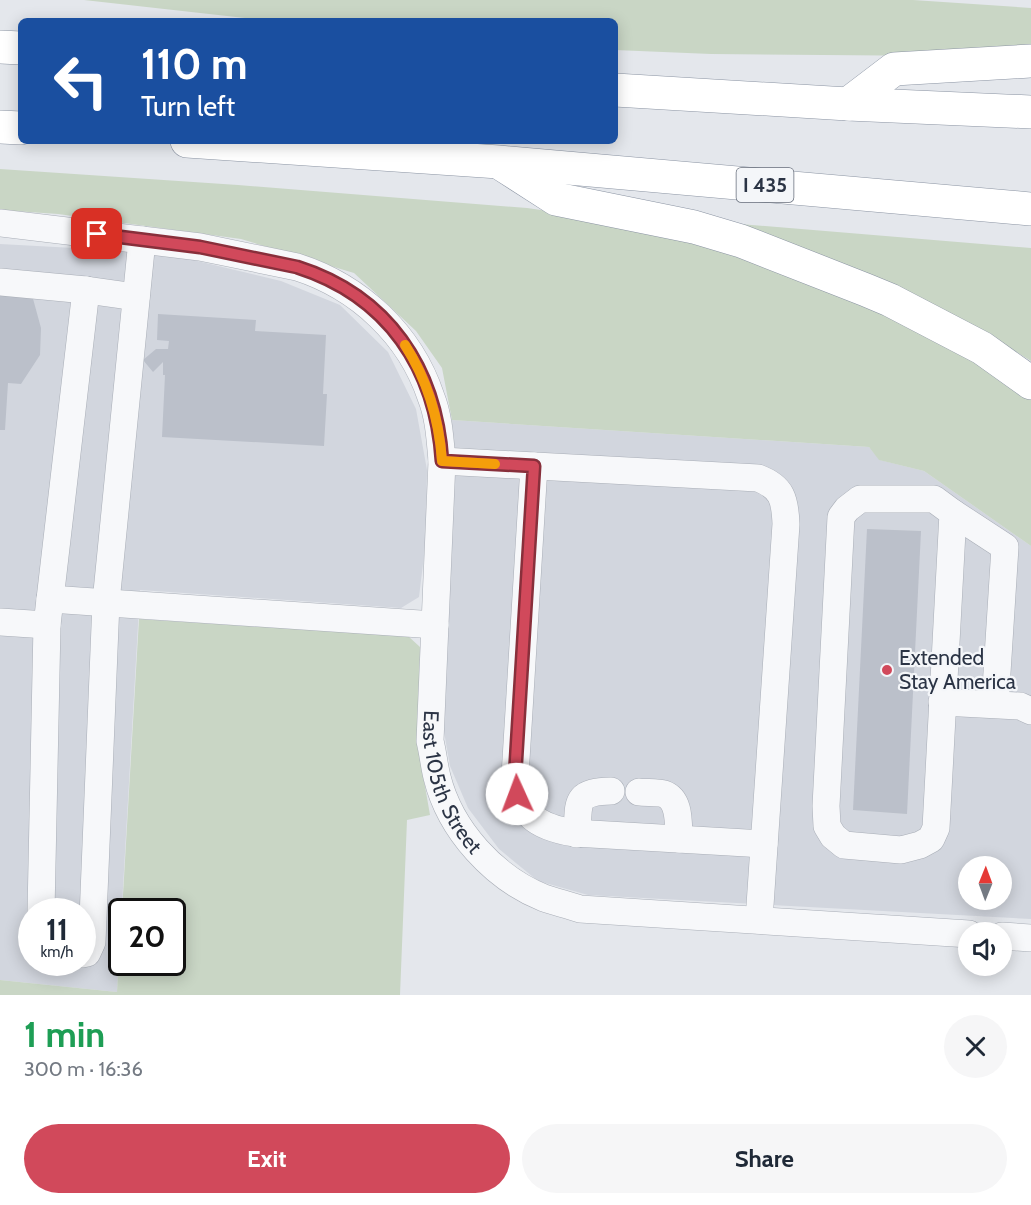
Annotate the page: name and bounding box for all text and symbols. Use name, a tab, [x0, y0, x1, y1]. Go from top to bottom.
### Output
text: 110 m	[141, 38, 248, 90]
icon: left	[42, 42, 120, 120]
text: Turn left	[141, 90, 235, 123]
road number: I 435	[736, 168, 794, 202]
pin	[71, 208, 122, 259]
icon: arrive	[80, 217, 113, 250]
place label: Extended Stay America	[899, 645, 1016, 694]
marker: Extended Stay America	[880, 663, 894, 677]
street label: East 105th Street	[418, 710, 487, 859]
position arrow	[485, 762, 549, 826]
north arrow	[958, 856, 1012, 910]
map controls	[958, 856, 1012, 976]
speed limit sign: 20	[108, 898, 186, 976]
text: 11	[46, 911, 68, 948]
button: sound	[958, 922, 1012, 976]
text: km/h	[41, 943, 73, 961]
text: 1 min	[24, 1012, 105, 1056]
button: close	[944, 1015, 1007, 1078]
text: 300 m · 16:36	[24, 1057, 143, 1081]
button: Exit	[24, 1124, 510, 1193]
button: Share	[522, 1124, 1007, 1193]

